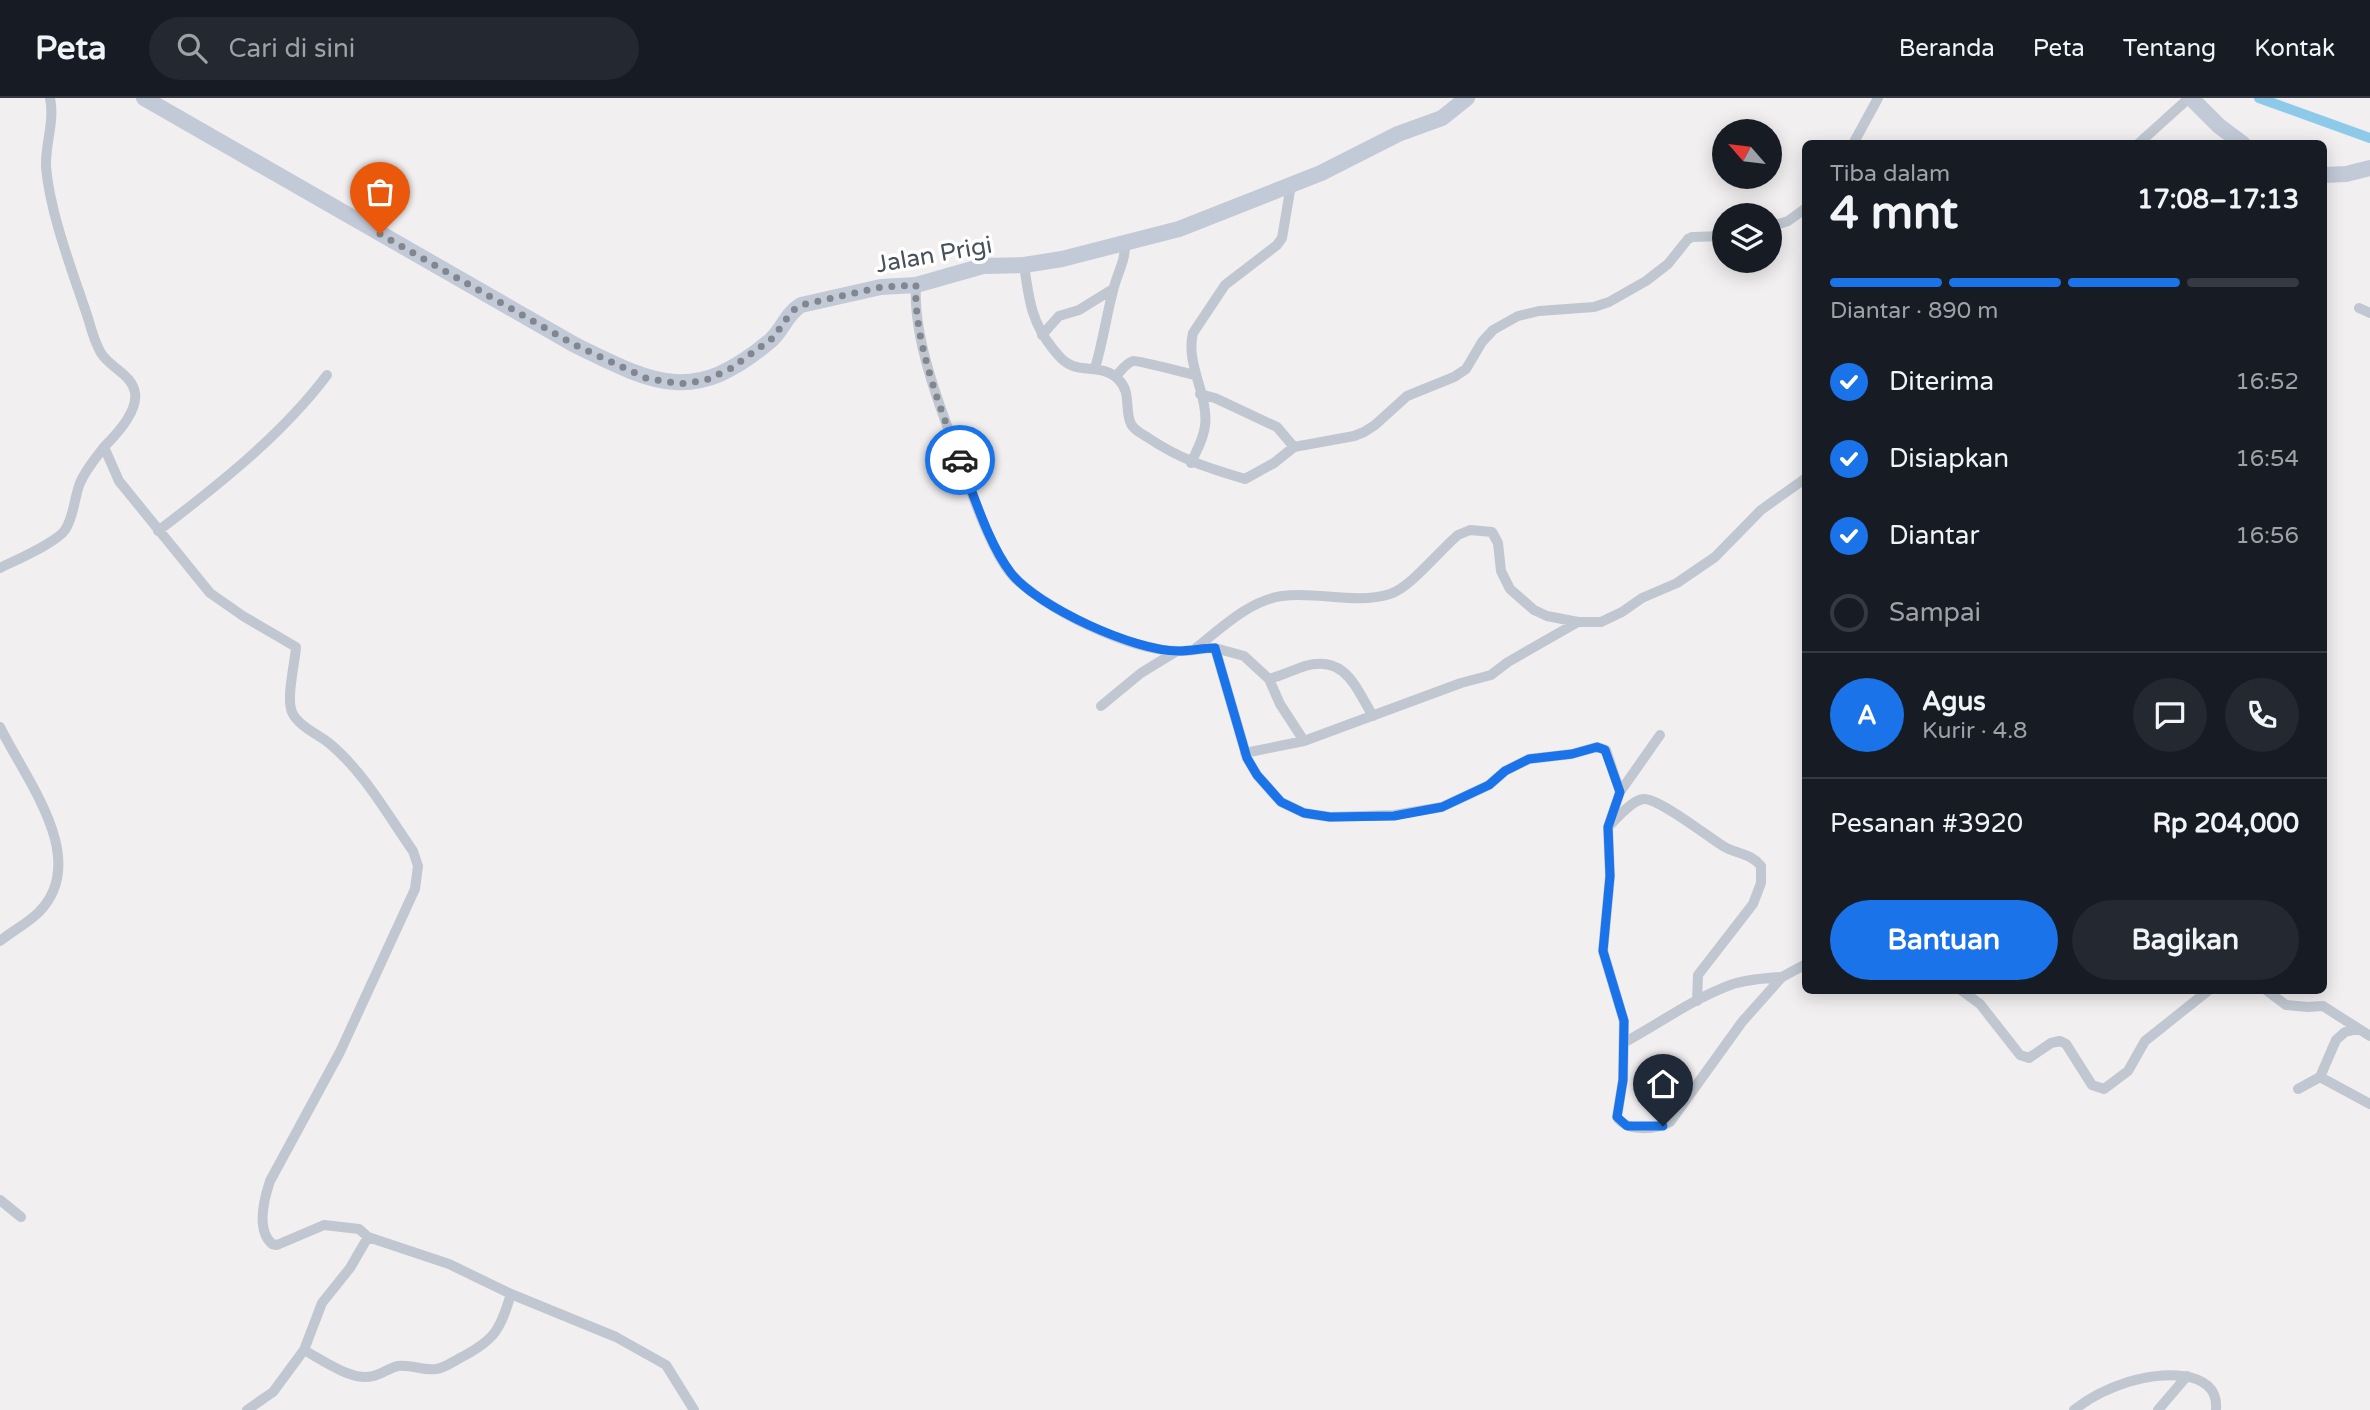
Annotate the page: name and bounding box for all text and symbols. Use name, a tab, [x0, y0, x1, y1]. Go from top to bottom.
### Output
search box	[149, 17, 639, 80]
text: Peta	[35, 29, 107, 68]
icon: search	[173, 29, 211, 67]
text: Cari di sini	[229, 33, 355, 64]
text: Beranda	[1899, 34, 1995, 63]
text: Peta	[2033, 34, 2085, 63]
text: Tentang	[2123, 34, 2216, 63]
text: Kontak	[2254, 34, 2335, 63]
north arrow	[1712, 119, 1782, 189]
map controls	[1712, 119, 1782, 273]
text: Tiba dalam	[1830, 160, 1950, 188]
pin	[350, 162, 410, 234]
icon: bag	[361, 173, 399, 211]
text: 17:08–17:13	[2137, 184, 2299, 215]
text: 4 mnt	[1830, 186, 1958, 241]
button: layers	[1712, 203, 1782, 273]
street label: Jalan Prigi	[874, 231, 994, 279]
text: Diantar · 890 m	[1830, 297, 1998, 325]
icon: check	[1830, 363, 1868, 401]
text: Diterima	[1889, 366, 1994, 397]
text: 16:52	[2235, 368, 2299, 396]
courier	[925, 425, 995, 495]
icon: check	[1830, 440, 1868, 478]
icon: car	[941, 441, 979, 479]
text: Disiapkan	[1889, 443, 2009, 474]
text: 16:54	[2235, 445, 2299, 473]
icon: check	[1830, 517, 1868, 555]
text: Diantar	[1889, 520, 1979, 551]
text: 16:56	[2235, 522, 2299, 550]
text: Sampai	[1889, 597, 1981, 628]
button: chat	[2133, 678, 2207, 752]
button: phone	[2225, 678, 2299, 752]
text: Agus	[1922, 686, 1986, 717]
text: A	[1857, 700, 1877, 731]
text: Kurir · 4.8	[1922, 717, 2027, 745]
text: Pesanan #3920	[1830, 808, 2023, 839]
text: Rp 204,000	[2153, 808, 2299, 839]
button: Bantuan	[1830, 900, 2058, 980]
button: Bagikan	[2072, 900, 2299, 980]
pin	[1633, 1054, 1693, 1126]
icon: home	[1644, 1065, 1682, 1103]

